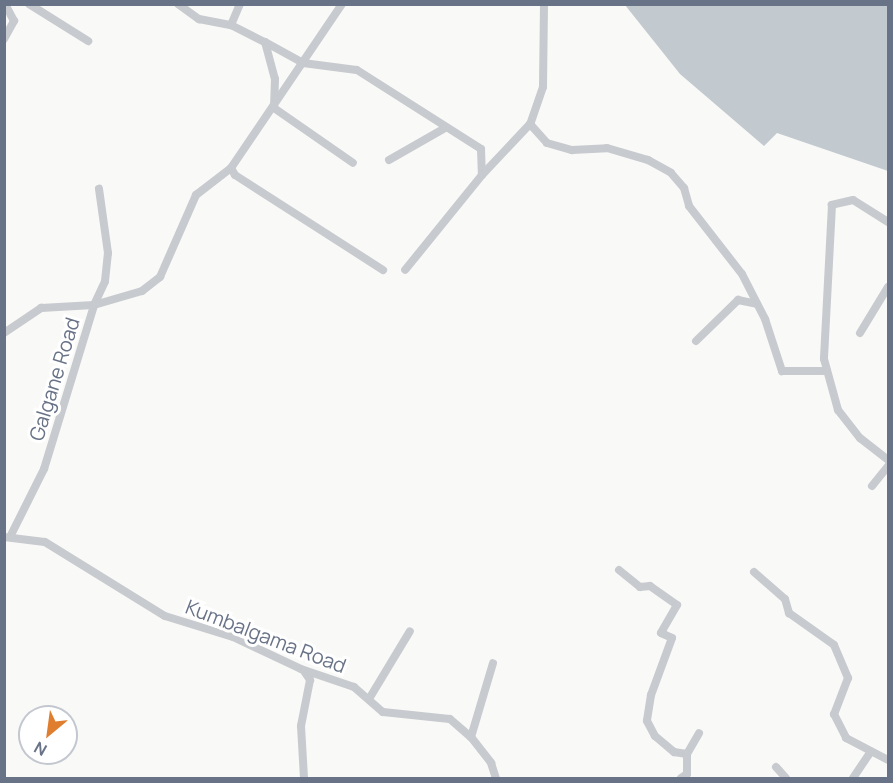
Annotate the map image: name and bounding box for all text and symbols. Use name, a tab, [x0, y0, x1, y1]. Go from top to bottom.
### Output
street label: Galgane Road	[24, 314, 84, 444]
street label: Kumbalgama Road	[182, 594, 350, 678]
north arrow	[18, 705, 78, 765]
text: N	[30, 737, 51, 761]

